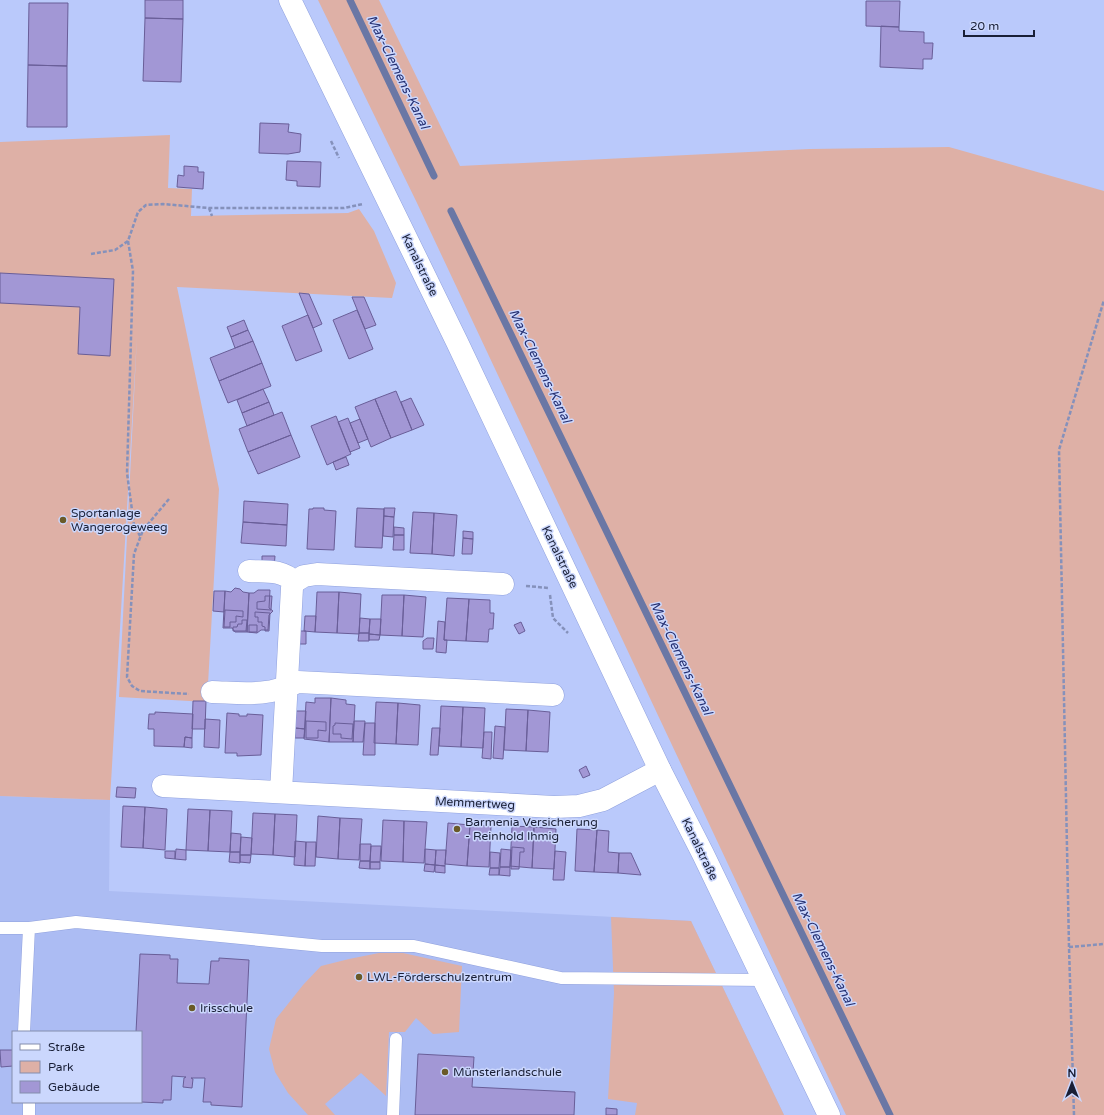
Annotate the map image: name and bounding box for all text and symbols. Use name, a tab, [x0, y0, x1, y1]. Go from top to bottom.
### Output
water label: Max-Clemens-Kanal	[363, 12, 433, 133]
scale bar	[964, 12, 1034, 38]
text: 20 m	[970, 19, 999, 33]
street label: Kanalstraße	[399, 232, 441, 299]
water label: Max-Clemens-Kanal	[505, 306, 575, 427]
place label: Sportanlage Wangerogeweeg	[71, 506, 168, 534]
marker: Sportanlage Wangerogeweeg	[58, 515, 68, 525]
street label: Kanalstraße	[539, 524, 581, 591]
water label: Max-Clemens-Kanal	[646, 598, 716, 719]
street label: Memmertweg	[435, 794, 515, 812]
place label: Barmenia Versicherung - Reinhold Ihmig	[465, 815, 598, 843]
street label: Kanalstraße	[679, 816, 721, 883]
marker: Barmenia Versicherung - Reinhold Ihmig	[452, 824, 462, 834]
water label: Max-Clemens-Kanal	[788, 889, 858, 1010]
place label: LWL-Förderschulzentrum	[367, 970, 512, 984]
marker: LWL-Förderschulzentrum	[354, 972, 364, 982]
place label: Irisschule	[200, 1001, 253, 1015]
marker: Irisschule	[187, 1003, 197, 1013]
legend	[12, 1031, 142, 1103]
text: Straße	[48, 1040, 85, 1054]
text: Park	[48, 1060, 74, 1074]
north arrow	[1052, 1063, 1092, 1103]
place label: Münsterlandschule	[453, 1065, 562, 1079]
marker: Münsterlandschule	[440, 1067, 450, 1077]
text: N	[1068, 1067, 1076, 1080]
text: Gebäude	[48, 1080, 100, 1094]

